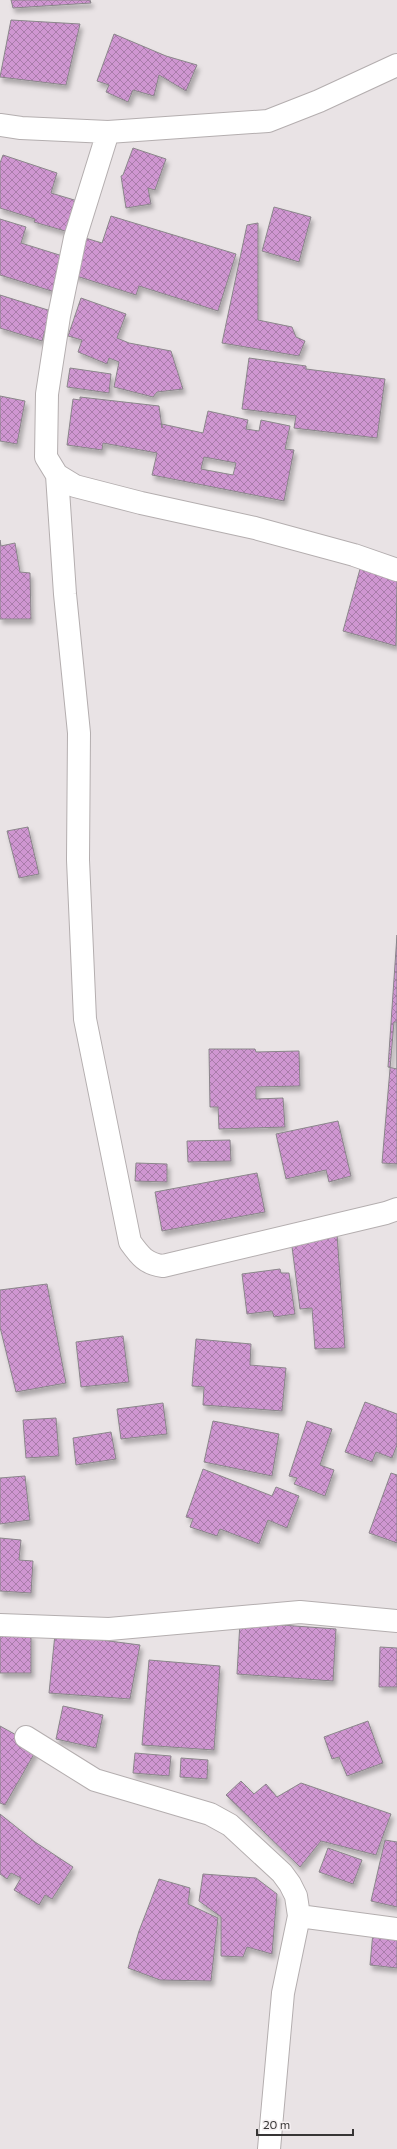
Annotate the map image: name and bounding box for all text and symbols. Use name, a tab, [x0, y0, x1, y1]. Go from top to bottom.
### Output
scale bar	[257, 2111, 353, 2137]
text: 20 m	[263, 2117, 290, 2131]

